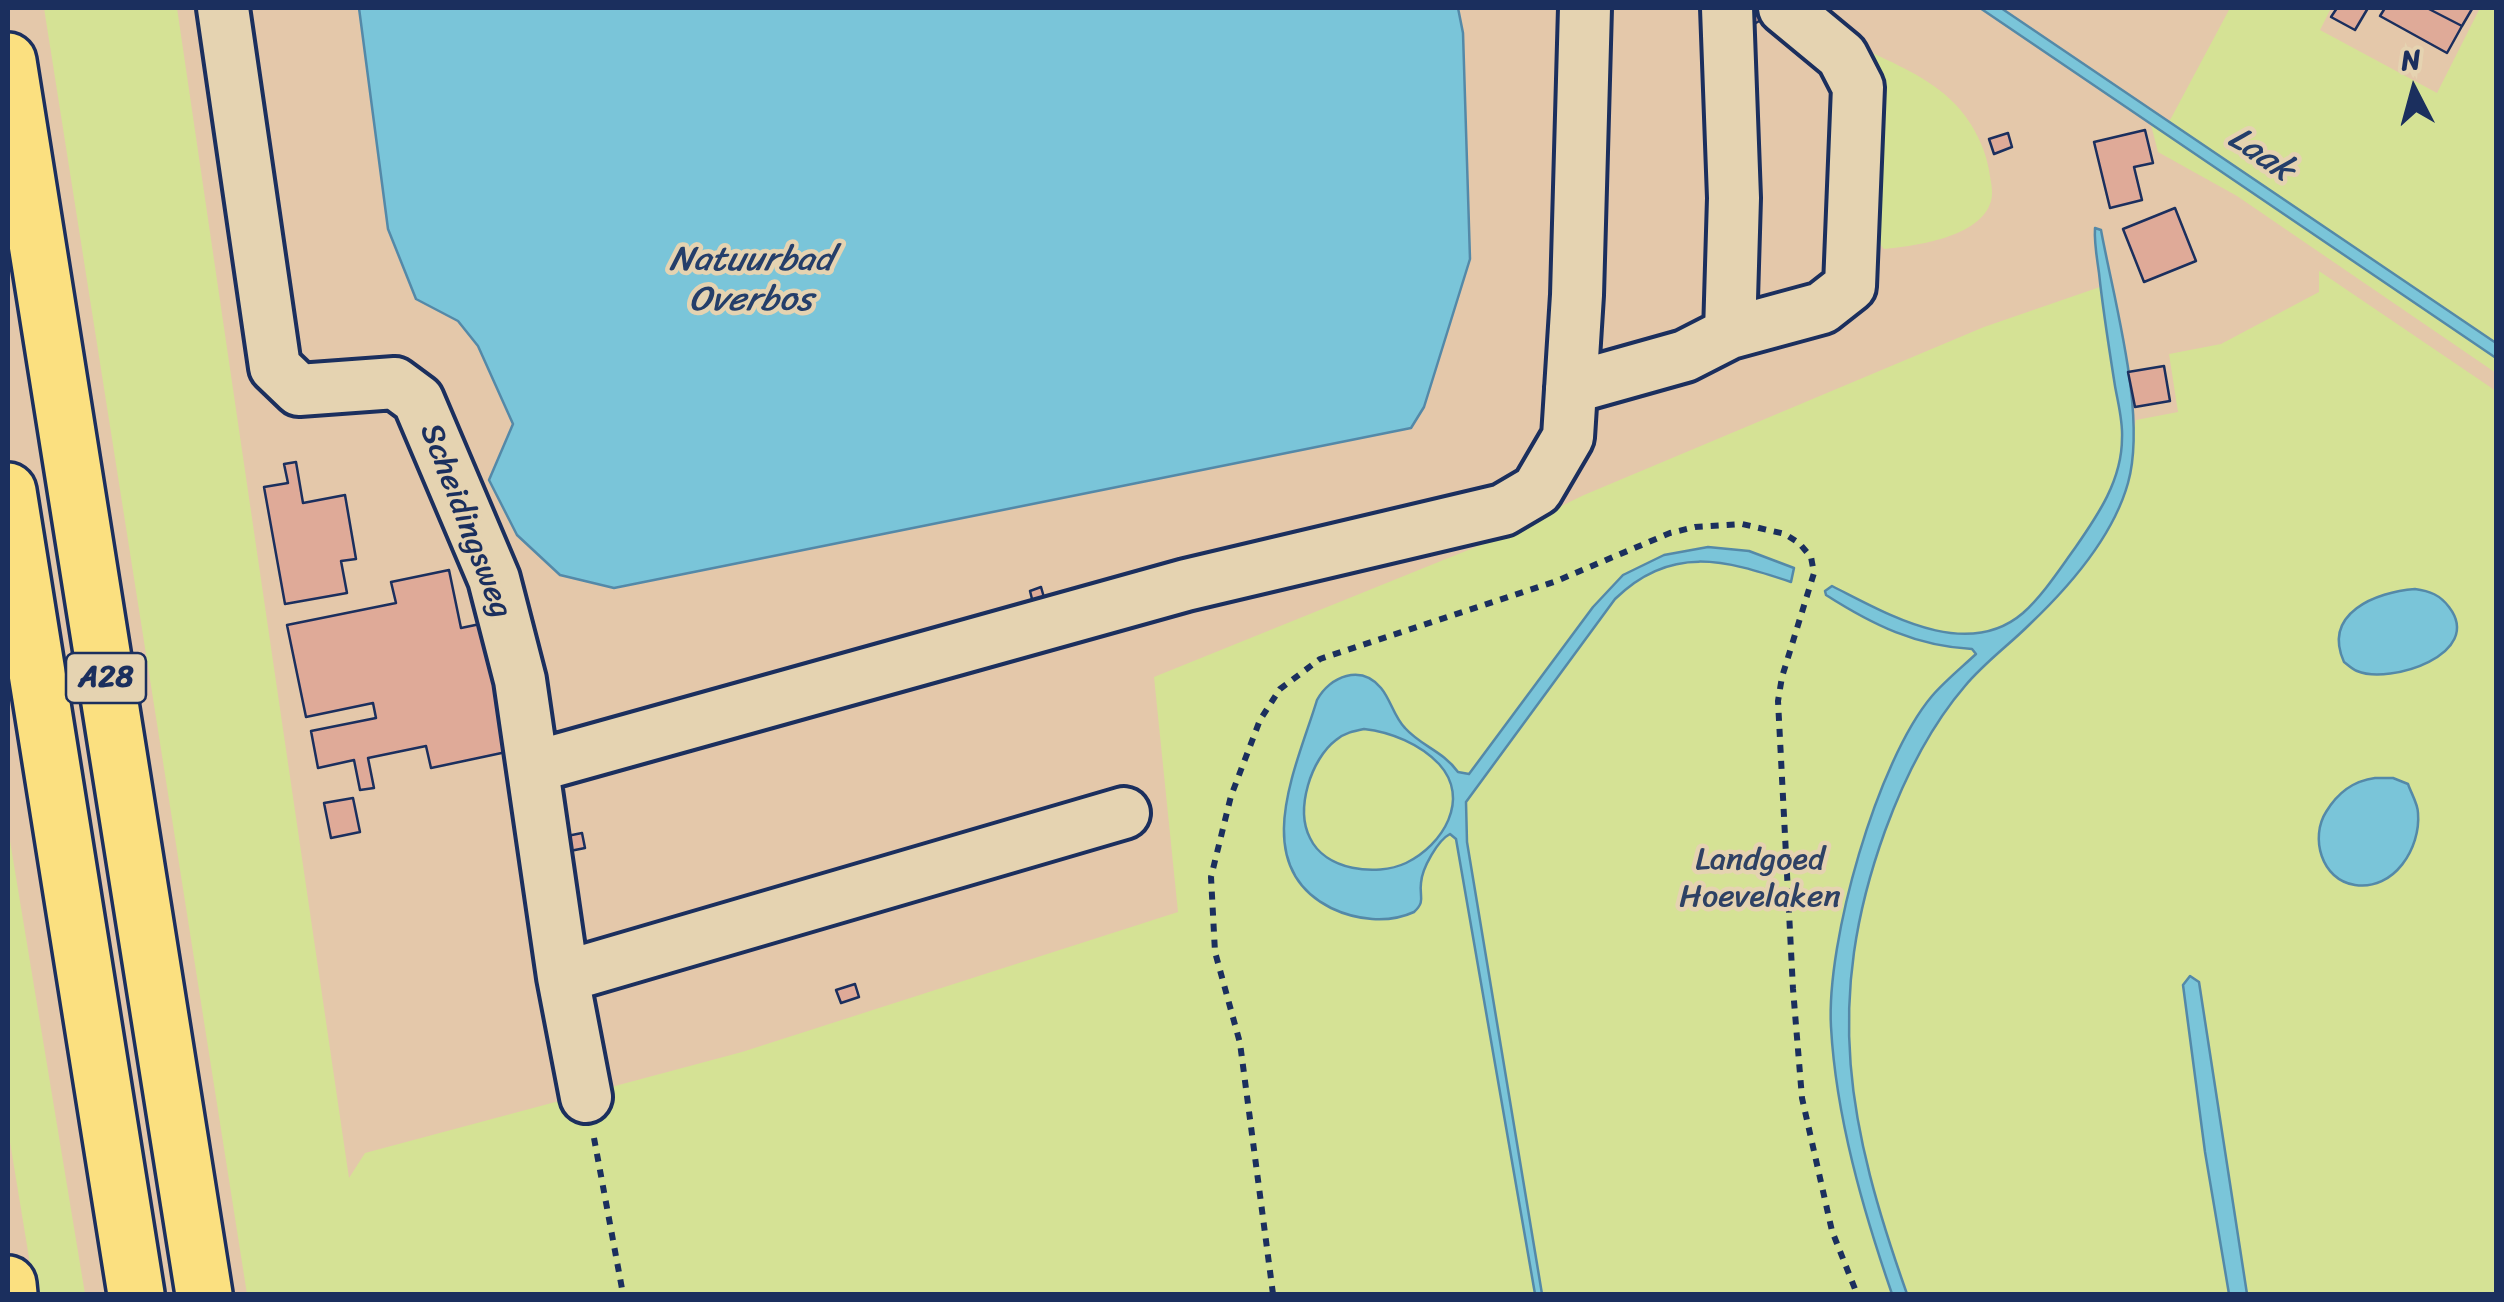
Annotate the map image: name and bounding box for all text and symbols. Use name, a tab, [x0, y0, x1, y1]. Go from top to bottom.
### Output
text: N	[2399, 34, 2423, 85]
north arrow	[2364, 40, 2464, 140]
water label: Laak	[2219, 118, 2301, 192]
water label: Natuurbad Overbos	[669, 240, 833, 322]
street label: Scheidingsweg	[410, 418, 520, 624]
road number: A28	[66, 653, 146, 703]
park label: Landgoed Hoevelaken	[1679, 842, 1841, 917]

